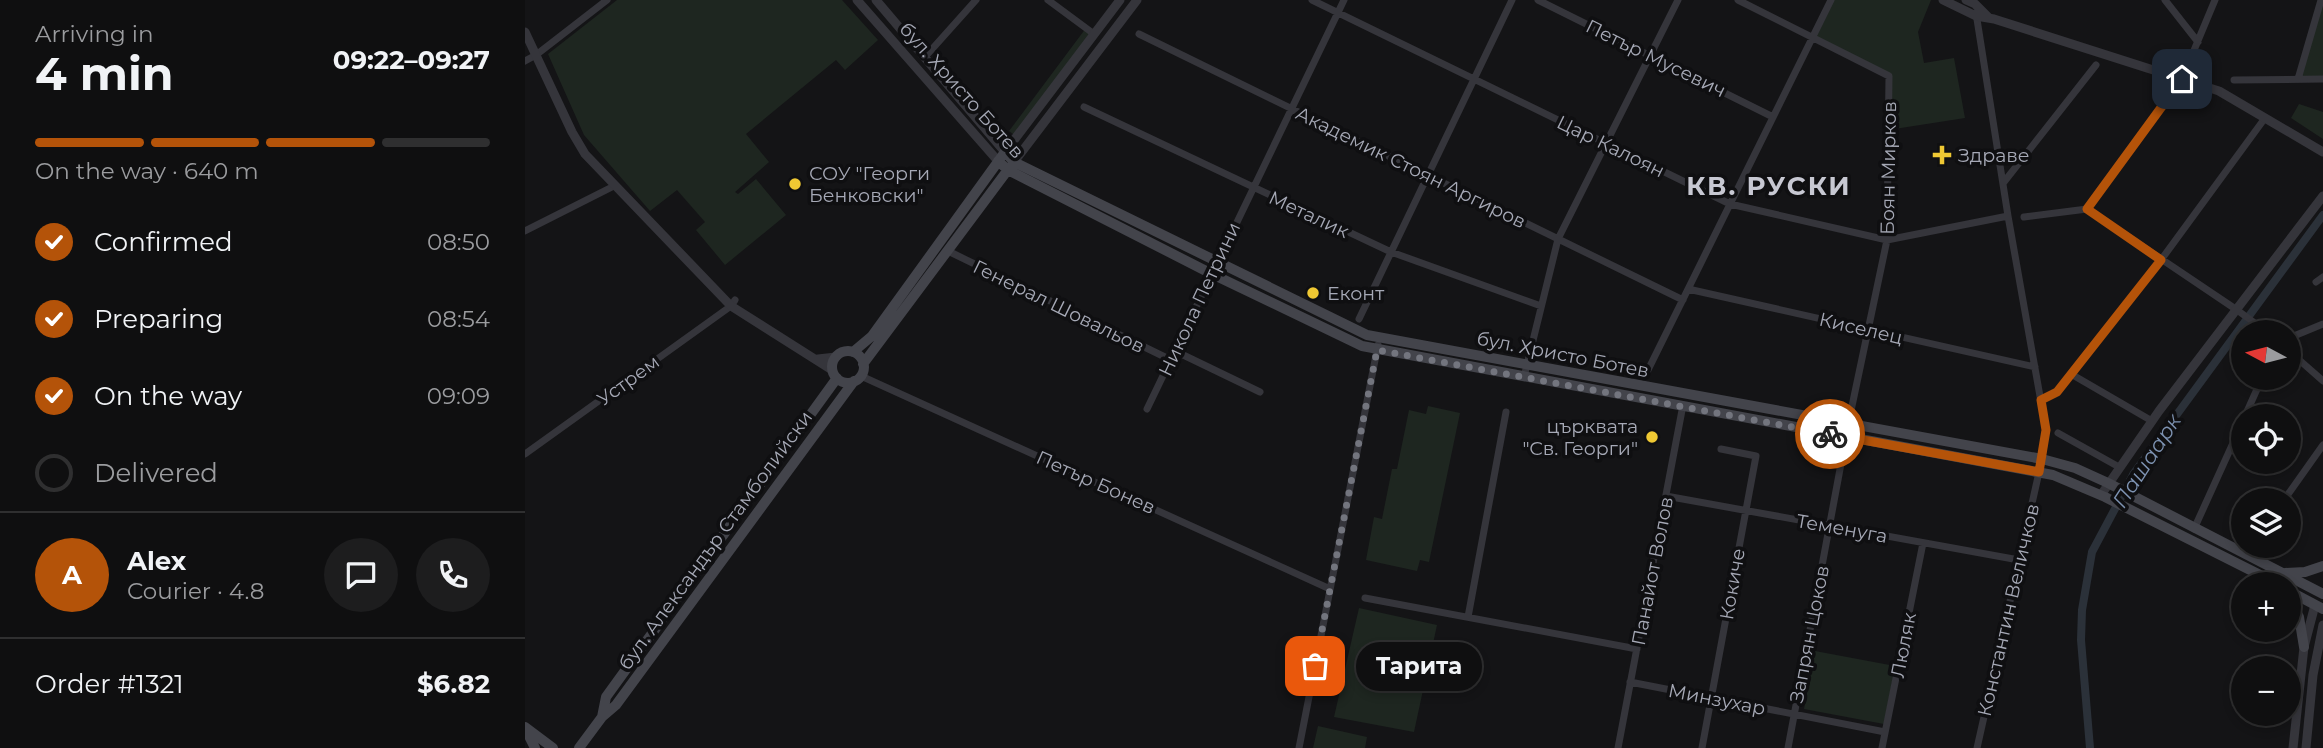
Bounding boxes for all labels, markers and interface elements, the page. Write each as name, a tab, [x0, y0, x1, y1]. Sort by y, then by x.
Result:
street label: Петър Мусевич	[1582, 15, 1730, 102]
street label: бул. Христо Ботев	[894, 18, 1029, 163]
text: Arriving in	[35, 20, 154, 48]
text: 09:22–09:27	[333, 44, 490, 76]
text: 4 min	[35, 45, 174, 102]
pin	[2152, 49, 2212, 109]
icon: home	[2163, 60, 2201, 98]
street label: Боян Мирков	[1876, 101, 1901, 235]
street label: Академик Стоян Аргиров	[1292, 102, 1530, 233]
street label: Цар Калоян	[1553, 110, 1668, 182]
place label: Здраве	[1958, 144, 2030, 167]
marker: Здраве	[1932, 145, 1952, 165]
text: On the way · 640 m	[35, 157, 259, 185]
place label: СОУ "Георги Бенковски"	[809, 162, 930, 207]
district label: КВ. РУСКИ	[1686, 170, 1852, 202]
marker: СОУ "Георги Бенковски"	[787, 176, 803, 192]
street label: Металик	[1265, 186, 1353, 243]
street label: Никола Петрини	[1154, 218, 1245, 380]
icon: check	[35, 223, 73, 261]
text: Confirmed	[94, 226, 233, 258]
text: 08:50	[427, 228, 490, 256]
street label: Генерал Шовальов	[969, 255, 1148, 358]
place label: Еконт	[1327, 282, 1384, 305]
marker: Еконт	[1305, 285, 1321, 301]
icon: check	[35, 300, 73, 338]
text: Preparing	[94, 303, 223, 335]
text: 08:54	[427, 305, 490, 333]
street label: Киселец	[1817, 308, 1905, 349]
north arrow	[2231, 320, 2301, 390]
map controls	[2231, 320, 2301, 726]
street label: бул. Христо Ботев	[1475, 326, 1651, 382]
street label: Устрем	[593, 350, 664, 411]
icon: check	[35, 377, 73, 415]
text: On the way	[94, 380, 242, 412]
text: 09:09	[427, 382, 490, 410]
courier	[1795, 399, 1865, 469]
button: locate	[2231, 404, 2301, 474]
street label: бул. Александър Стамболийски	[614, 406, 817, 674]
water label: Пашаарк	[2107, 408, 2187, 512]
place label: църквата "Св. Георги"	[1522, 415, 1638, 460]
icon: bike	[1811, 415, 1849, 453]
marker: църквата "Св. Георги"	[1644, 429, 1660, 445]
street label: Петър Бонев	[1033, 446, 1159, 519]
text: Delivered	[94, 457, 218, 489]
button: layers	[2231, 488, 2301, 558]
street label: Панайот Волов	[1627, 495, 1678, 648]
street label: Константин Величков	[1973, 502, 2044, 719]
street label: Теменуга	[1795, 509, 1889, 548]
button: chat	[324, 538, 398, 612]
button: phone	[416, 538, 490, 612]
text: Alex	[127, 545, 186, 577]
street label: Кокиче	[1715, 547, 1750, 622]
text: A	[62, 559, 82, 591]
street label: Запрян Цоков	[1785, 563, 1834, 705]
button: +	[2231, 572, 2301, 642]
text: Courier · 4.8	[127, 577, 264, 605]
street label: Люляк	[1886, 611, 1921, 680]
pin	[1285, 636, 1345, 696]
callout: Тарита	[1357, 642, 1483, 690]
icon: bag	[1296, 647, 1334, 685]
text: Тарита	[1376, 652, 1462, 680]
button: −	[2231, 656, 2301, 726]
text: Order #1321	[35, 668, 184, 700]
text: $6.82	[417, 668, 490, 700]
street label: Минзухар	[1666, 679, 1767, 720]

